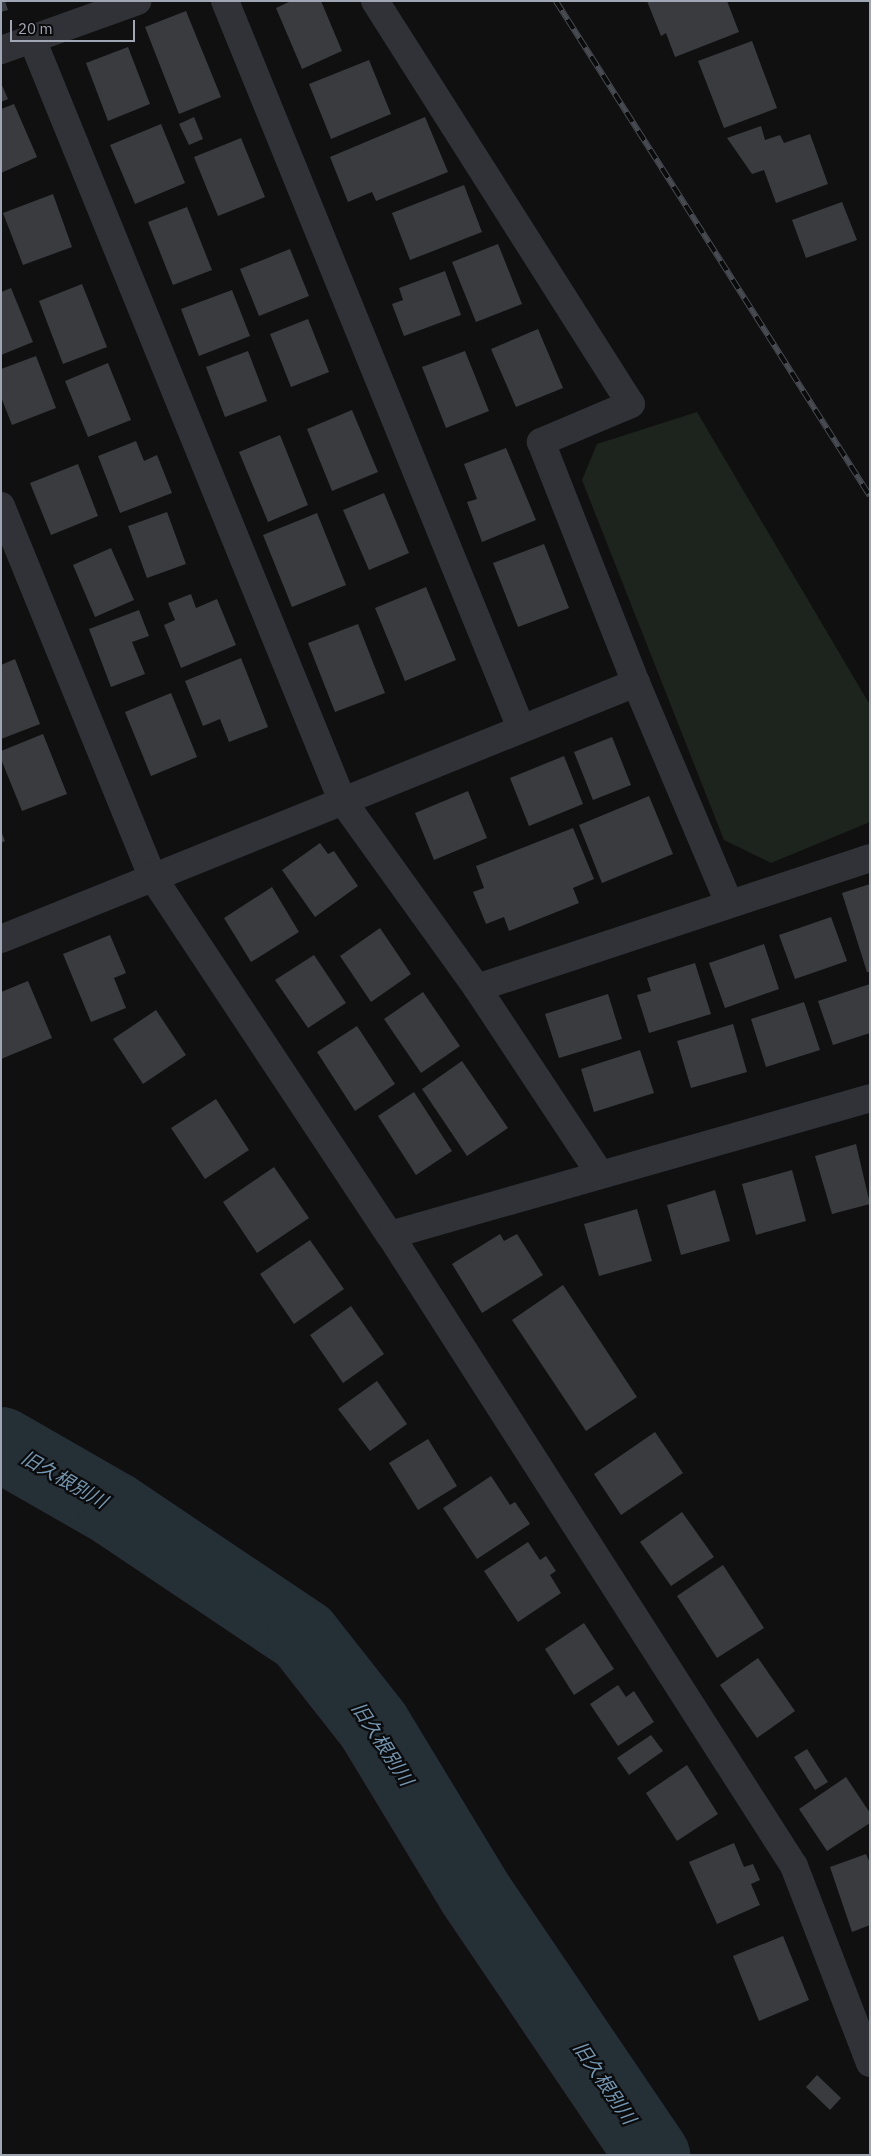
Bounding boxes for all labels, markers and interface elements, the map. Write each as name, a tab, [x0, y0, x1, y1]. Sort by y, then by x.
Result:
scale bar	[12, 10, 138, 42]
text: 20 m	[18, 19, 53, 38]
water label: 旧久根別川	[17, 1446, 111, 1514]
water label: 旧久根別川	[347, 1698, 417, 1790]
water label: 旧久根別川	[568, 2037, 640, 2129]

